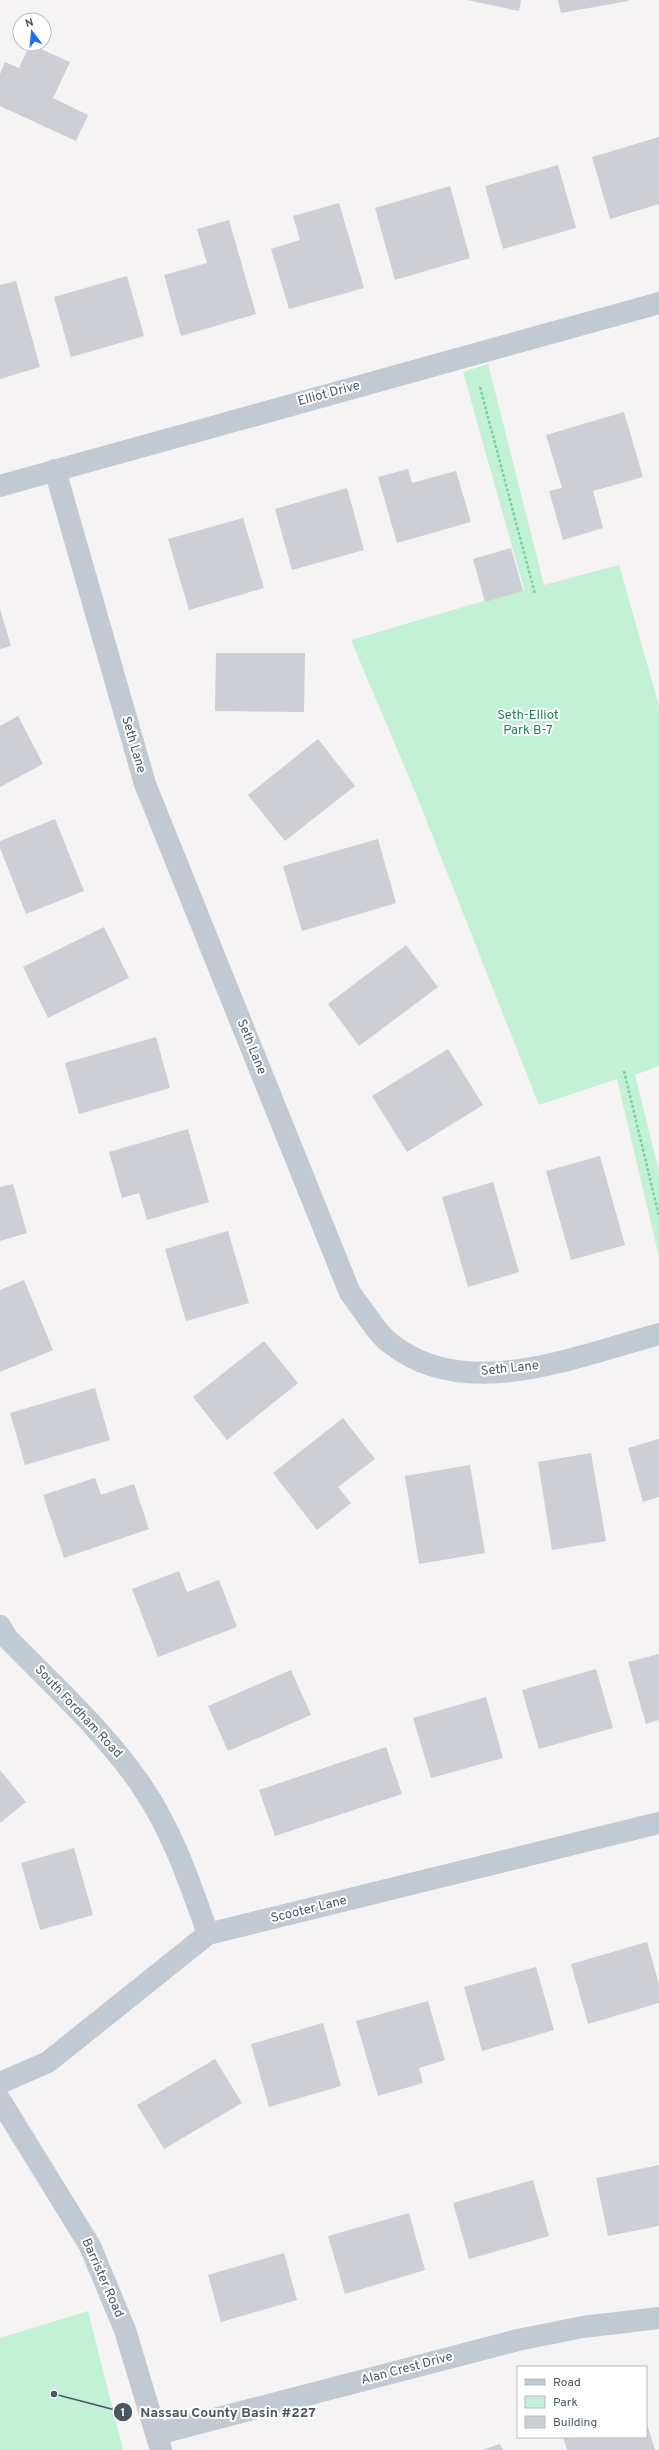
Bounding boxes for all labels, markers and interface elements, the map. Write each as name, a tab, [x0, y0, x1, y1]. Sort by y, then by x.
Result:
north arrow	[12, 12, 52, 52]
text: N	[24, 16, 35, 31]
street label: Elliot Drive	[296, 378, 362, 410]
park label: Seth-Elliot Park B-7	[497, 708, 559, 739]
street label: Seth Lane	[117, 715, 149, 775]
street label: Seth Lane	[233, 1017, 269, 1077]
street label: Seth Lane	[480, 1358, 540, 1380]
street label: South Fordham Road	[31, 1662, 125, 1762]
street label: Scooter Lane	[269, 1893, 349, 1927]
street label: Barrister Road	[77, 2236, 127, 2320]
street label: Alan Crest Drive	[359, 2349, 455, 2389]
legend	[517, 2366, 647, 2438]
text: Road	[553, 2375, 581, 2391]
text: Park	[553, 2395, 578, 2411]
callout: Nassau County Basin #227	[113, 2399, 324, 2425]
text: 1	[121, 2405, 125, 2421]
text: Nassau County Basin #227	[140, 2405, 316, 2422]
text: Building	[553, 2415, 597, 2431]

